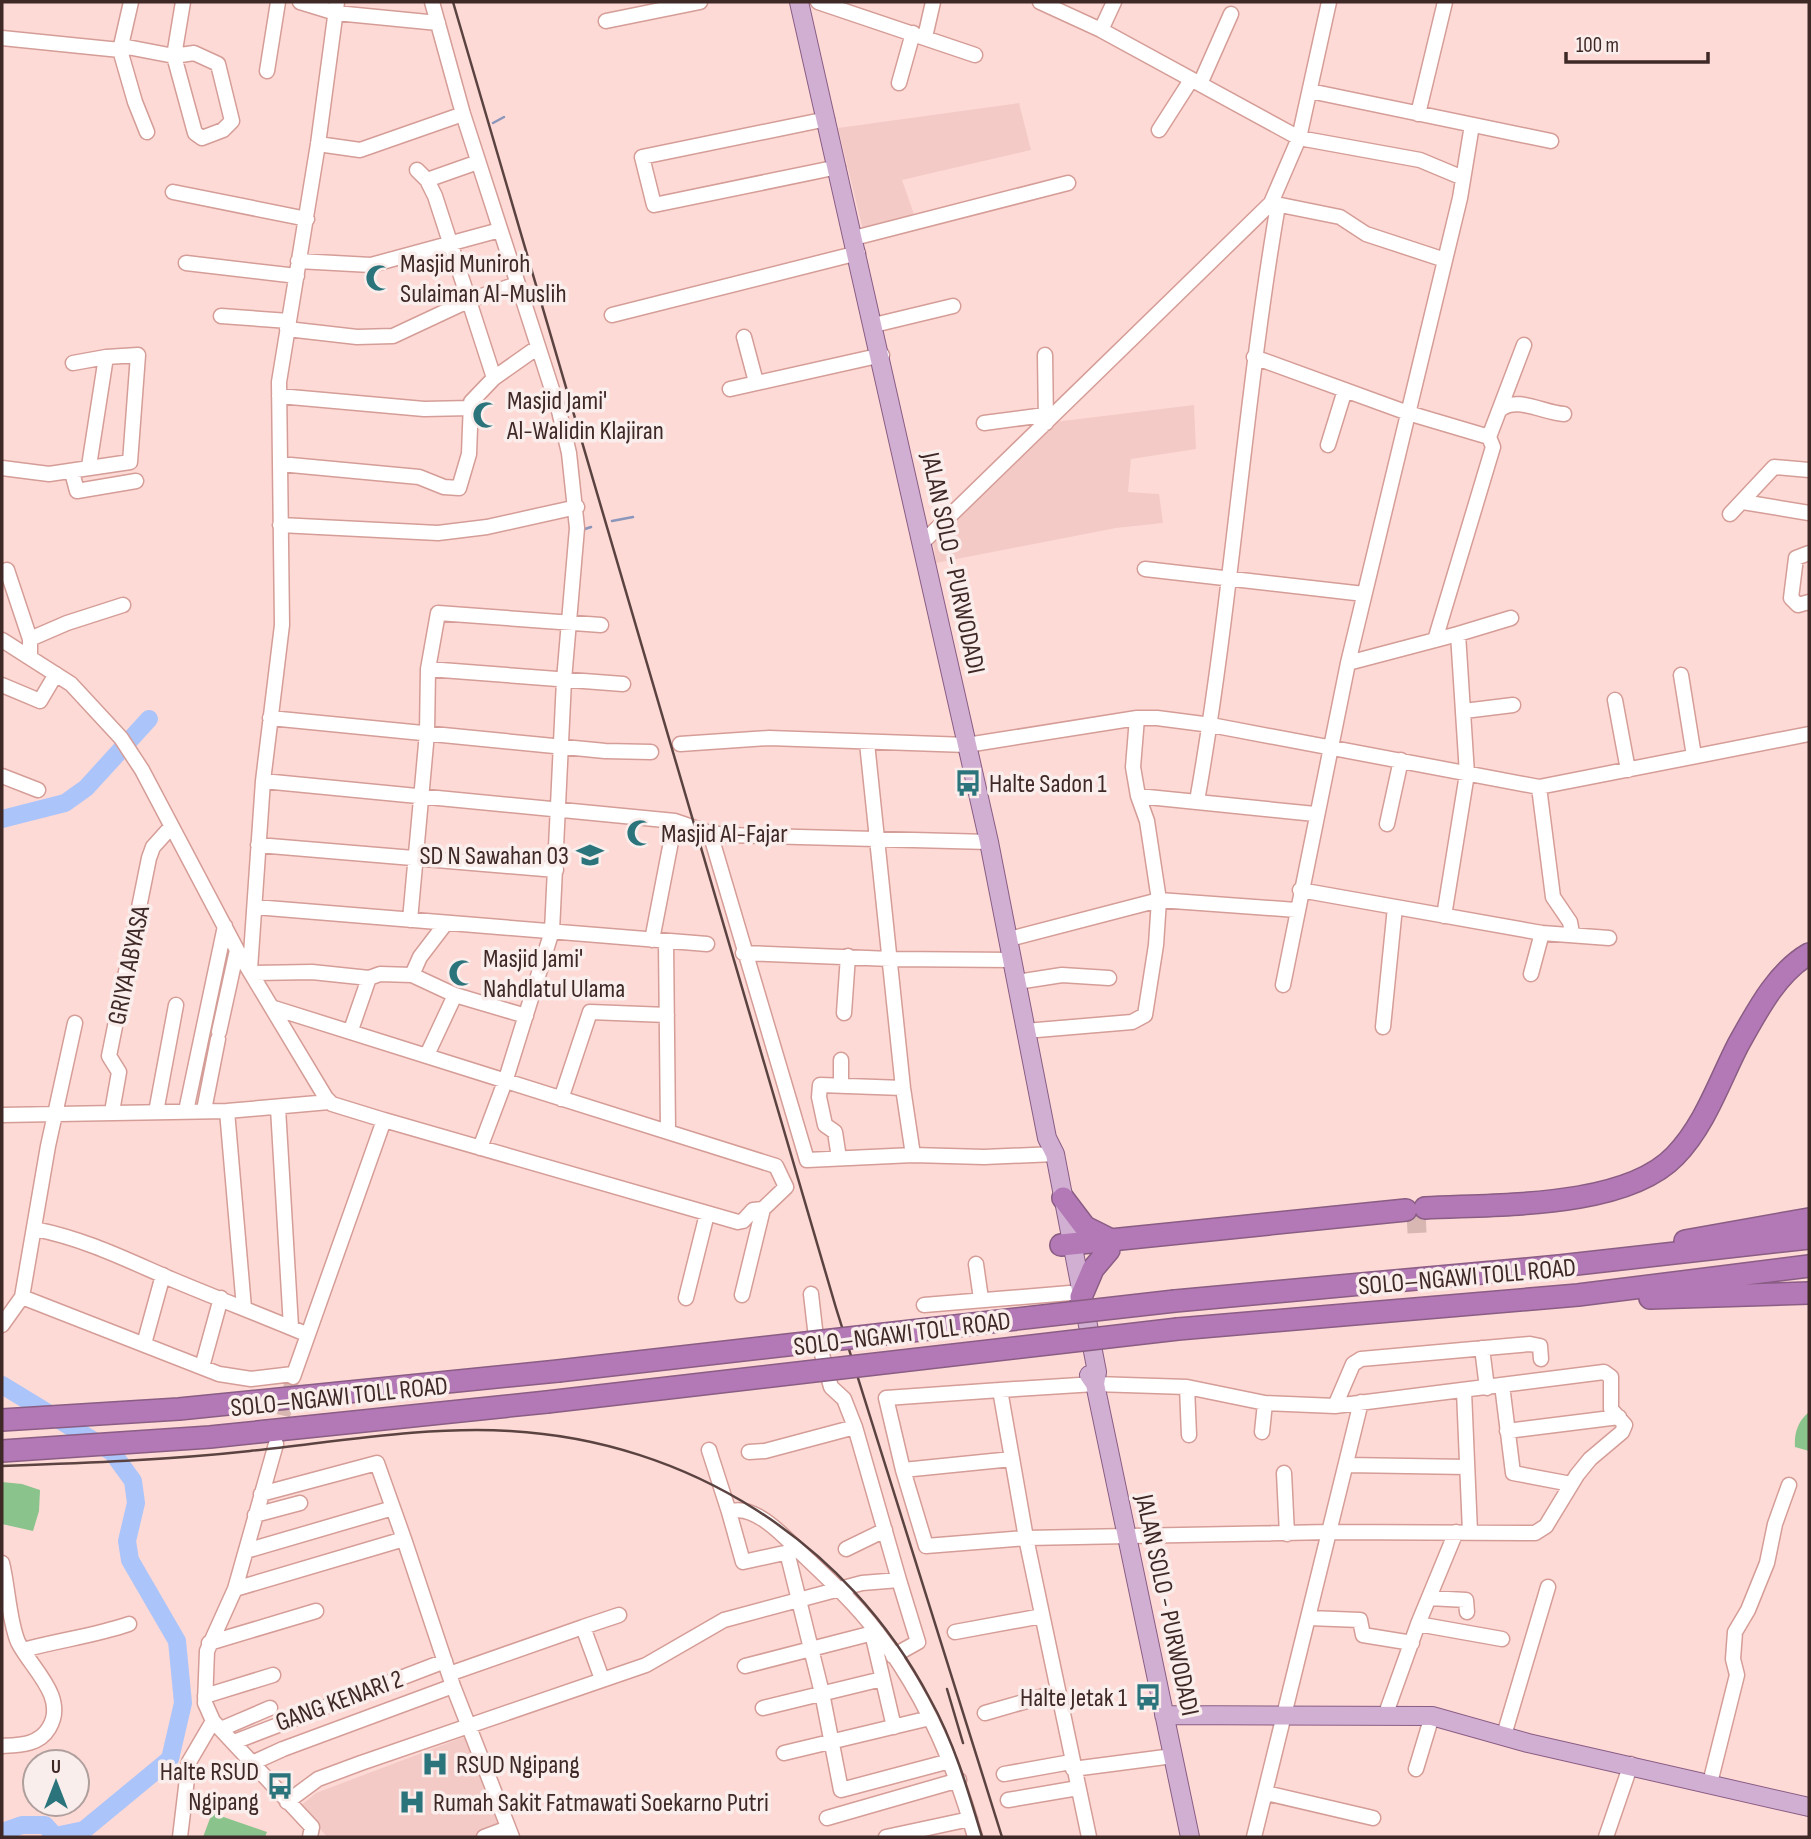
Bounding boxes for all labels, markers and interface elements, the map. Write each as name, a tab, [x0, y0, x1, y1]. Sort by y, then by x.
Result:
scale bar	[1566, 21, 1708, 65]
text: 100 m	[1576, 33, 1619, 58]
place label: Masjid Muniroh Sulaiman Al-Muslih	[400, 249, 567, 310]
mosque icon: Masjid Muniroh Sulaiman Al-Muslih	[364, 263, 394, 293]
place label: Masjid Jami' Al-Walidin Klajiran	[506, 386, 664, 447]
mosque icon: Masjid Jami' Al-Walidin Klajiran	[471, 400, 501, 430]
street label: JALAN SOLO - PURWODADI	[914, 449, 991, 677]
bus stop icon: Halte Sadon 1	[953, 768, 983, 798]
place label: Halte Sadon 1	[989, 769, 1107, 800]
mosque icon: Masjid Al-Fajar	[625, 818, 655, 848]
place label: Masjid Al-Fajar	[661, 819, 788, 850]
school or university icon: SD N Sawahan 03	[575, 840, 605, 870]
place label: SD N Sawahan 03	[419, 841, 569, 872]
street label: GRIYA ABYASA	[102, 902, 157, 1028]
place label: Masjid Jami' Nahdlatul Ulama	[483, 944, 625, 1005]
mosque icon: Masjid Jami' Nahdlatul Ulama	[447, 958, 477, 988]
street label: SOLO–NGAWI TOLL ROAD	[1357, 1253, 1577, 1302]
street label: SOLO–NGAWI TOLL ROAD	[792, 1306, 1012, 1363]
street label: SOLO–NGAWI TOLL ROAD	[229, 1371, 449, 1424]
street label: JALAN SOLO - PURWODADI	[1128, 1491, 1205, 1719]
street label: GANG KENARI 2	[272, 1664, 408, 1739]
bus stop icon: Halte Jetak 1	[1133, 1682, 1163, 1712]
place label: Halte Jetak 1	[1020, 1683, 1127, 1714]
north arrow	[21, 1748, 91, 1818]
hospital icon: RSUD Ngipang	[420, 1749, 450, 1779]
place label: RSUD Ngipang	[456, 1750, 580, 1781]
text: U	[51, 1756, 61, 1779]
place label: Halte RSUD Ngipang	[160, 1757, 259, 1818]
bus stop icon: Halte RSUD Ngipang	[265, 1771, 295, 1801]
hospital icon: Rumah Sakit Fatmawati Soekarno Putri	[397, 1787, 427, 1817]
place label: Rumah Sakit Fatmawati Soekarno Putri	[433, 1788, 769, 1819]

